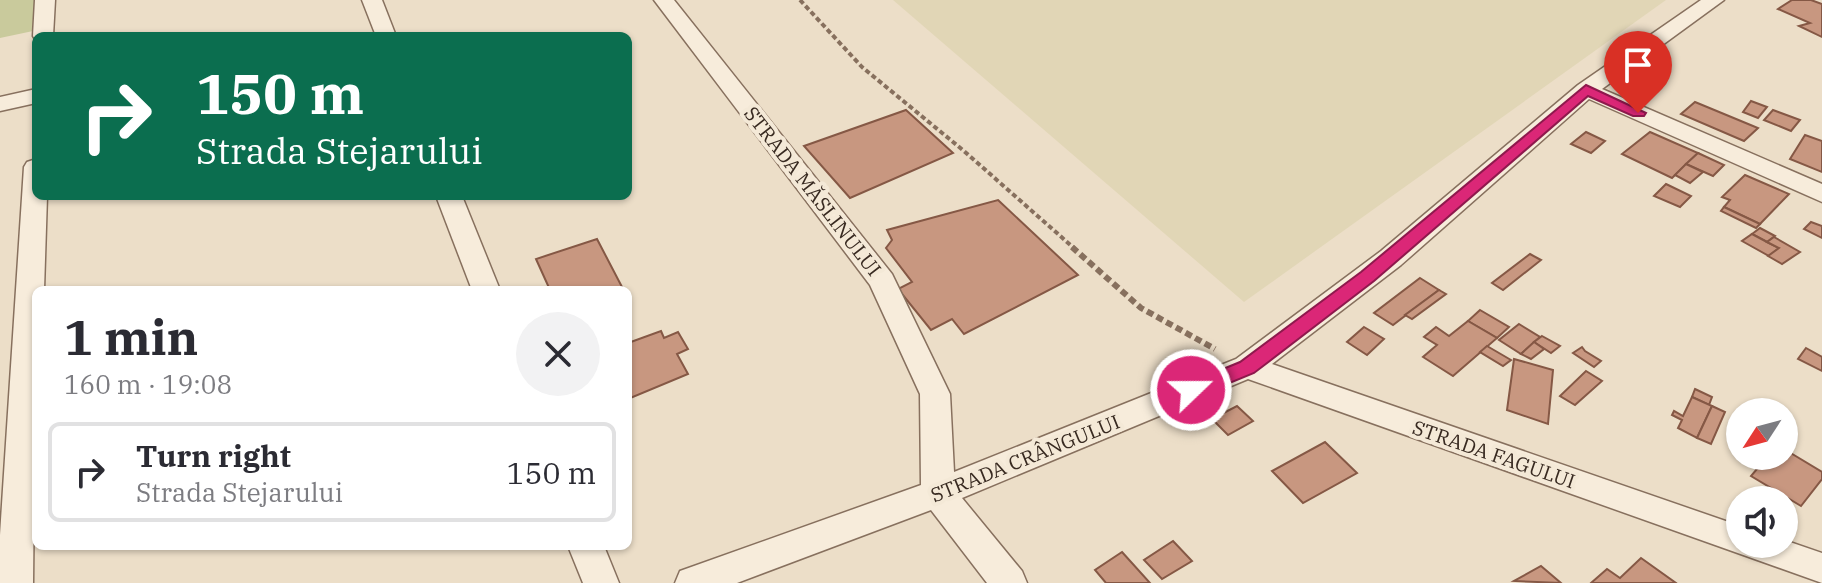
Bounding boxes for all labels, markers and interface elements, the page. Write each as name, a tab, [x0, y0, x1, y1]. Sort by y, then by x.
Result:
pin	[1604, 31, 1672, 113]
icon: arrive	[1616, 43, 1660, 87]
text: 150 m	[196, 57, 364, 129]
icon: right	[64, 64, 168, 168]
street label: STRADA MĂSLINULUI	[738, 100, 888, 282]
text: Strada Stejarului	[196, 127, 483, 174]
text: 1 min	[64, 306, 198, 368]
button: close	[516, 312, 600, 396]
position arrow	[1149, 348, 1233, 432]
text: 160 m · 19:08	[64, 367, 232, 401]
north arrow	[1726, 398, 1798, 470]
map controls	[1726, 398, 1798, 558]
street label: STRADA CRÂNGULUI	[926, 408, 1124, 508]
street label: STRADA FAGULUI	[1409, 413, 1579, 495]
text: Turn right	[136, 436, 291, 475]
icon: right	[68, 450, 112, 494]
text: 150 m	[506, 453, 596, 492]
text: Strada Stejarului	[136, 475, 343, 509]
button: sound	[1726, 486, 1798, 558]

